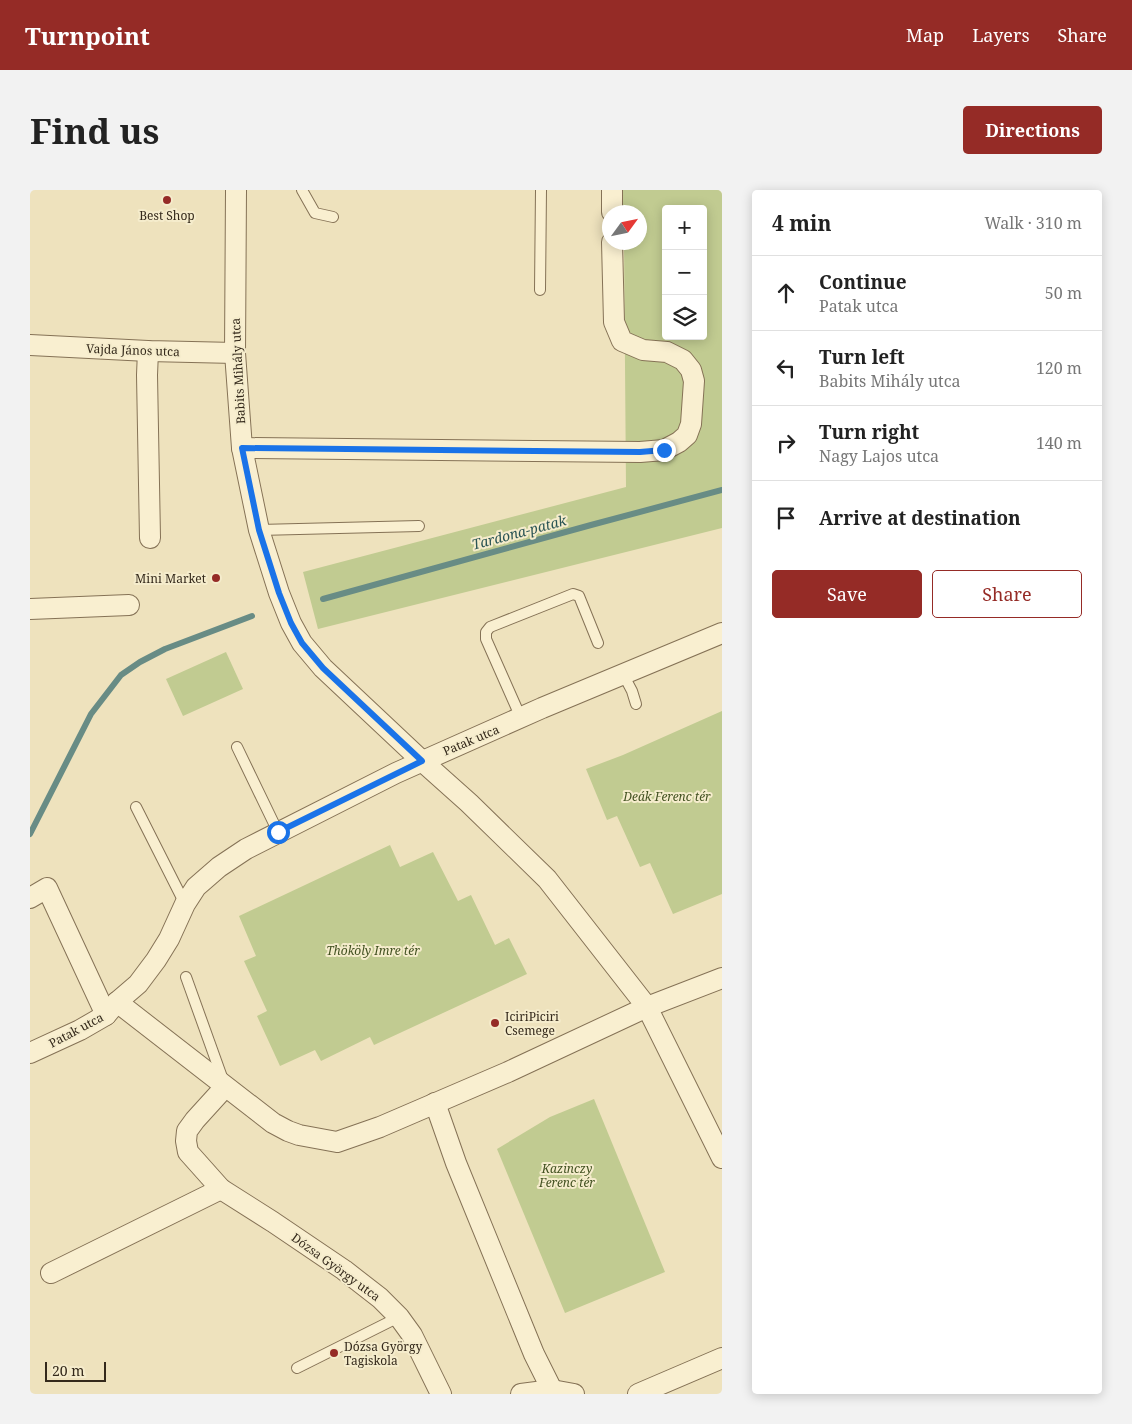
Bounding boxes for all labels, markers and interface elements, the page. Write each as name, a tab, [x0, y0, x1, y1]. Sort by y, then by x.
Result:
text: Turnpoint	[25, 19, 150, 52]
text: Map	[906, 23, 944, 47]
text: Layers	[972, 23, 1030, 47]
text: Share	[1058, 23, 1107, 47]
button: Directions	[963, 106, 1102, 154]
text: Find us	[30, 107, 159, 154]
marker: Best Shop	[161, 194, 173, 206]
north arrow	[602, 205, 647, 250]
map controls	[662, 205, 707, 340]
button: +	[662, 205, 707, 250]
place label: Best Shop	[139, 207, 195, 224]
text: 4 min	[772, 209, 831, 237]
text: Walk · 310 m	[985, 212, 1082, 234]
button: −	[662, 250, 707, 295]
text: Continue	[819, 269, 907, 295]
icon: ahead	[772, 279, 800, 307]
text: 50 m	[1045, 282, 1082, 304]
button: layers	[662, 295, 707, 340]
text: Patak utca	[819, 295, 899, 317]
street label: Babits Mihály utca	[227, 317, 249, 424]
street label: Vajda János utca	[86, 340, 180, 360]
text: Turn left	[819, 344, 905, 370]
icon: left	[772, 354, 800, 382]
text: 120 m	[1036, 357, 1082, 379]
text: Babits Mihály utca	[819, 370, 961, 392]
text: Turn right	[819, 419, 919, 445]
icon: right	[772, 429, 800, 457]
text: 140 m	[1036, 432, 1082, 454]
route end	[653, 439, 676, 462]
text: Nagy Lajos utca	[819, 445, 939, 467]
icon: arrive	[772, 504, 800, 532]
text: Arrive at destination	[819, 505, 1021, 531]
water label: Tardona-patak	[470, 510, 569, 554]
place label: Mini Market	[135, 570, 206, 587]
button: Save	[772, 570, 922, 618]
button: Share	[932, 570, 1082, 618]
marker: Mini Market	[210, 572, 222, 584]
street label: Patak utca	[440, 720, 502, 759]
park label: Deák Ferenc tér	[622, 788, 711, 805]
route start	[267, 821, 290, 844]
park label: Thököly Imre tér	[326, 942, 420, 959]
street label: Patak utca	[46, 1008, 107, 1052]
place label: IciriPiciri Csemege	[505, 1008, 559, 1039]
marker: IciriPiciri Csemege	[489, 1017, 501, 1029]
park label: Kazinczy Ferenc tér	[538, 1160, 595, 1191]
street label: Dózsa György utca	[288, 1229, 384, 1305]
place label: Dózsa György Tagiskola	[344, 1338, 422, 1369]
marker: Dózsa György Tagiskola	[328, 1347, 340, 1359]
scale bar	[45, 1359, 106, 1382]
text: 20 m	[52, 1361, 85, 1380]

